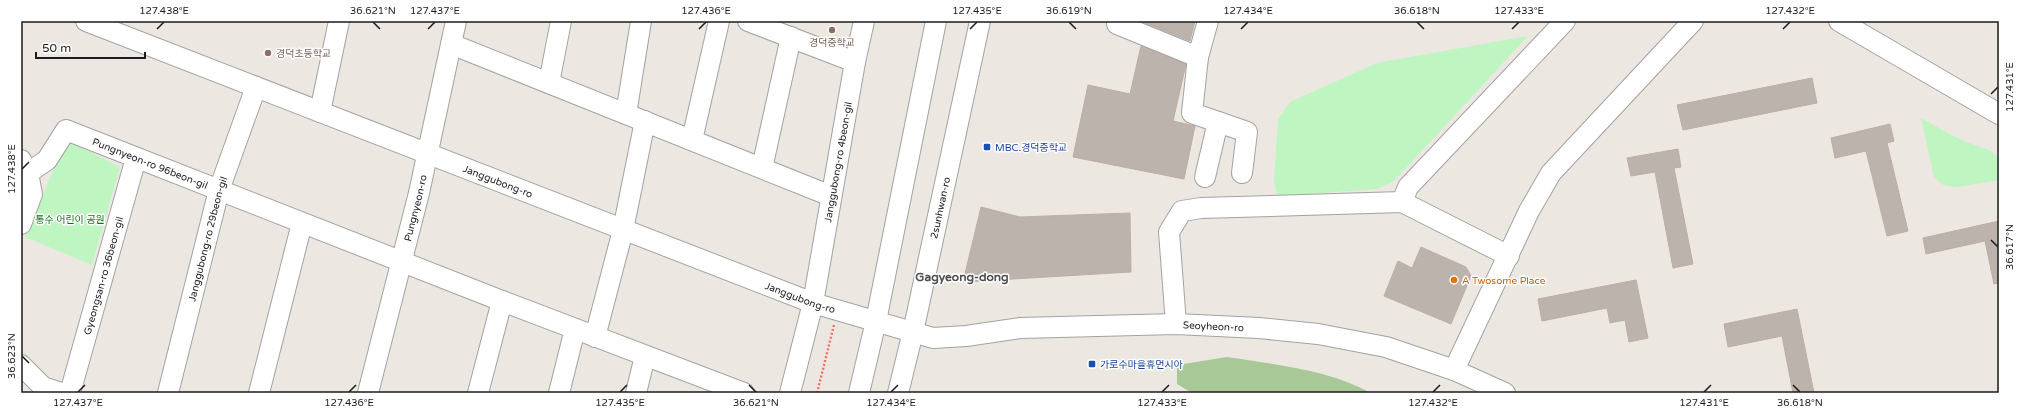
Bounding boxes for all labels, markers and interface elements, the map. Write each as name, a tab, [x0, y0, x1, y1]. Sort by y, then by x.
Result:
text: 127.438°E	[139, 5, 189, 17]
text: 36.621°N	[350, 5, 396, 17]
text: 127.437°E	[410, 5, 460, 17]
text: 127.436°E	[681, 5, 731, 17]
text: 127.435°E	[952, 5, 1002, 17]
text: 36.619°N	[1046, 5, 1092, 17]
text: 127.434°E	[1223, 5, 1273, 17]
text: 36.618°N	[1394, 5, 1440, 17]
text: 127.433°E	[1494, 5, 1544, 17]
text: 127.432°E	[1765, 5, 1815, 17]
marker: 경덕중학교	[827, 25, 837, 35]
scale bar	[36, 34, 145, 60]
place label: 경덕중학교	[809, 37, 855, 49]
text: 50 m	[42, 41, 71, 55]
marker: 경덕초등학교	[263, 48, 273, 58]
place label: 경덕초등학교	[276, 48, 331, 60]
text: 127.431°E	[2004, 62, 2016, 112]
street label: Janggubong-ro 4beon-gil	[822, 101, 855, 223]
street label: Pungnyeon-ro 96beon-gil	[90, 136, 209, 192]
marker: MBC.경덕중학교	[982, 142, 992, 152]
place label: MBC.경덕중학교	[995, 142, 1067, 154]
text: 127.438°E	[6, 144, 18, 194]
street label: Janggubong-ro	[461, 163, 534, 201]
street label: Pungnyeon-ro	[402, 174, 430, 243]
street label: Janggubong-ro 29beon-gil	[186, 175, 230, 303]
street label: 2sunhwan-ro	[928, 176, 953, 240]
park label: 통수 어린이 공원	[35, 214, 105, 226]
street label: Gyeongsan-ro 36beon-gil	[82, 215, 126, 336]
text: 36.617°N	[2004, 224, 2016, 270]
district label: Gagyeong-dong	[915, 270, 1009, 285]
marker: A Twosome Place	[1449, 275, 1459, 285]
place label: A Twosome Place	[1462, 275, 1546, 287]
street label: Janggubong-ro	[763, 280, 837, 316]
street label: Seoyheon-ro	[1183, 319, 1244, 334]
text: 36.623°N	[6, 333, 18, 379]
marker: 가로수마을휴먼시아	[1087, 359, 1097, 369]
place label: 가로수마을휴먼시아	[1100, 359, 1184, 371]
text: 127.437°E	[53, 397, 103, 409]
text: 127.436°E	[324, 397, 374, 409]
text: 127.435°E	[595, 397, 645, 409]
text: 36.621°N	[733, 397, 779, 409]
text: 127.434°E	[866, 397, 916, 409]
text: 127.433°E	[1137, 397, 1187, 409]
text: 127.432°E	[1408, 397, 1458, 409]
text: 127.431°E	[1679, 397, 1729, 409]
text: 36.618°N	[1777, 397, 1823, 409]

